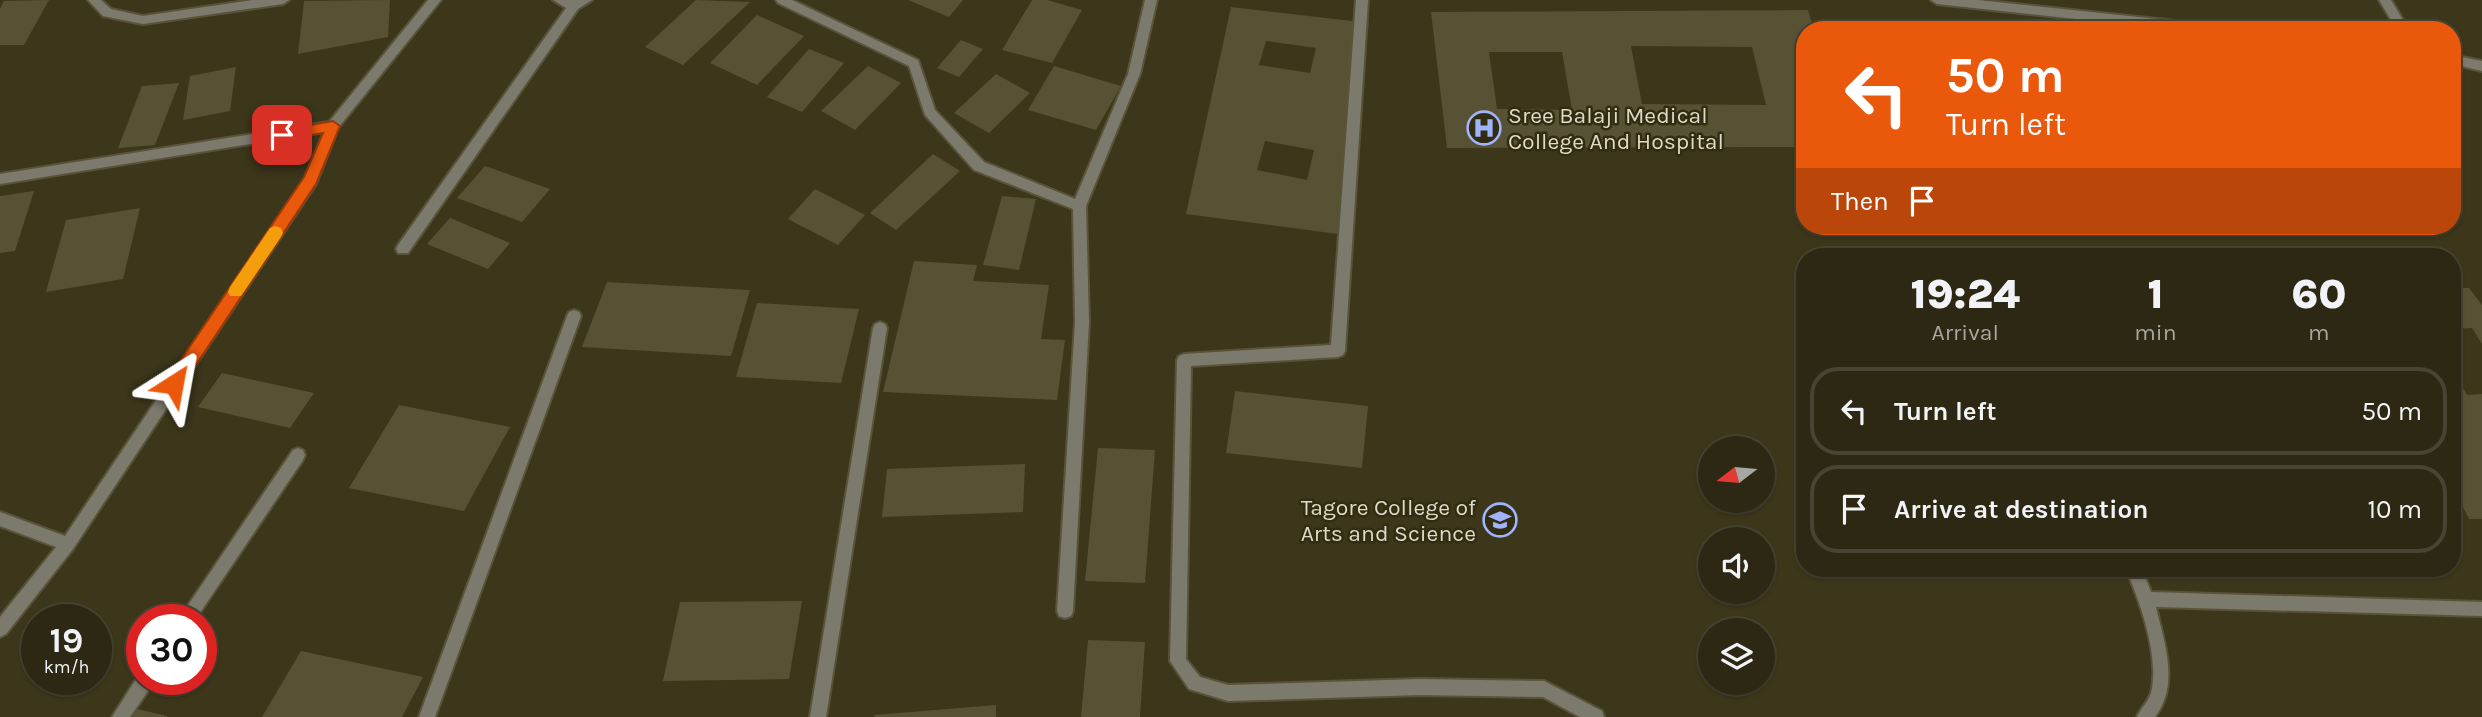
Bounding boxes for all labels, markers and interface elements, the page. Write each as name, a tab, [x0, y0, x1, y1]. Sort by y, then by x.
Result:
text: 50 m	[1946, 47, 2064, 104]
icon: left	[1831, 49, 1922, 140]
place label: Sree Balaji Medical College And Hospital	[1508, 102, 1724, 155]
pin	[252, 105, 312, 165]
text: Turn left	[1946, 106, 2066, 143]
hospital icon: Sree Balaji Medical College And Hospital	[1465, 109, 1503, 147]
icon: arrive	[263, 116, 301, 154]
icon: arrive	[1903, 182, 1941, 220]
text: Then	[1831, 186, 1889, 217]
text: 19:24	[1911, 269, 2020, 319]
text: 1	[2147, 269, 2164, 319]
text: 60	[2291, 269, 2346, 319]
text: Arrival	[1931, 319, 1999, 346]
text: min	[2134, 319, 2177, 346]
text: m	[2308, 319, 2330, 346]
position arrow	[137, 347, 211, 421]
icon: left	[1835, 392, 1873, 430]
text: Turn left	[1894, 396, 1996, 427]
text: 50 m	[2361, 396, 2422, 427]
north arrow	[1698, 436, 1774, 513]
map controls	[1698, 436, 1775, 695]
icon: arrive	[1835, 490, 1873, 528]
place label: Tagore College of Arts and Science	[1301, 494, 1476, 547]
text: Arrive at destination	[1894, 494, 2148, 525]
text: 10 m	[2367, 494, 2422, 525]
school or university icon: Tagore College of Arts and Science	[1481, 501, 1519, 539]
button: sound	[1698, 527, 1775, 604]
speed limit sign: 30	[126, 604, 217, 695]
button: layers	[1698, 618, 1775, 695]
text: 19	[50, 620, 83, 661]
text: km/h	[44, 656, 89, 678]

